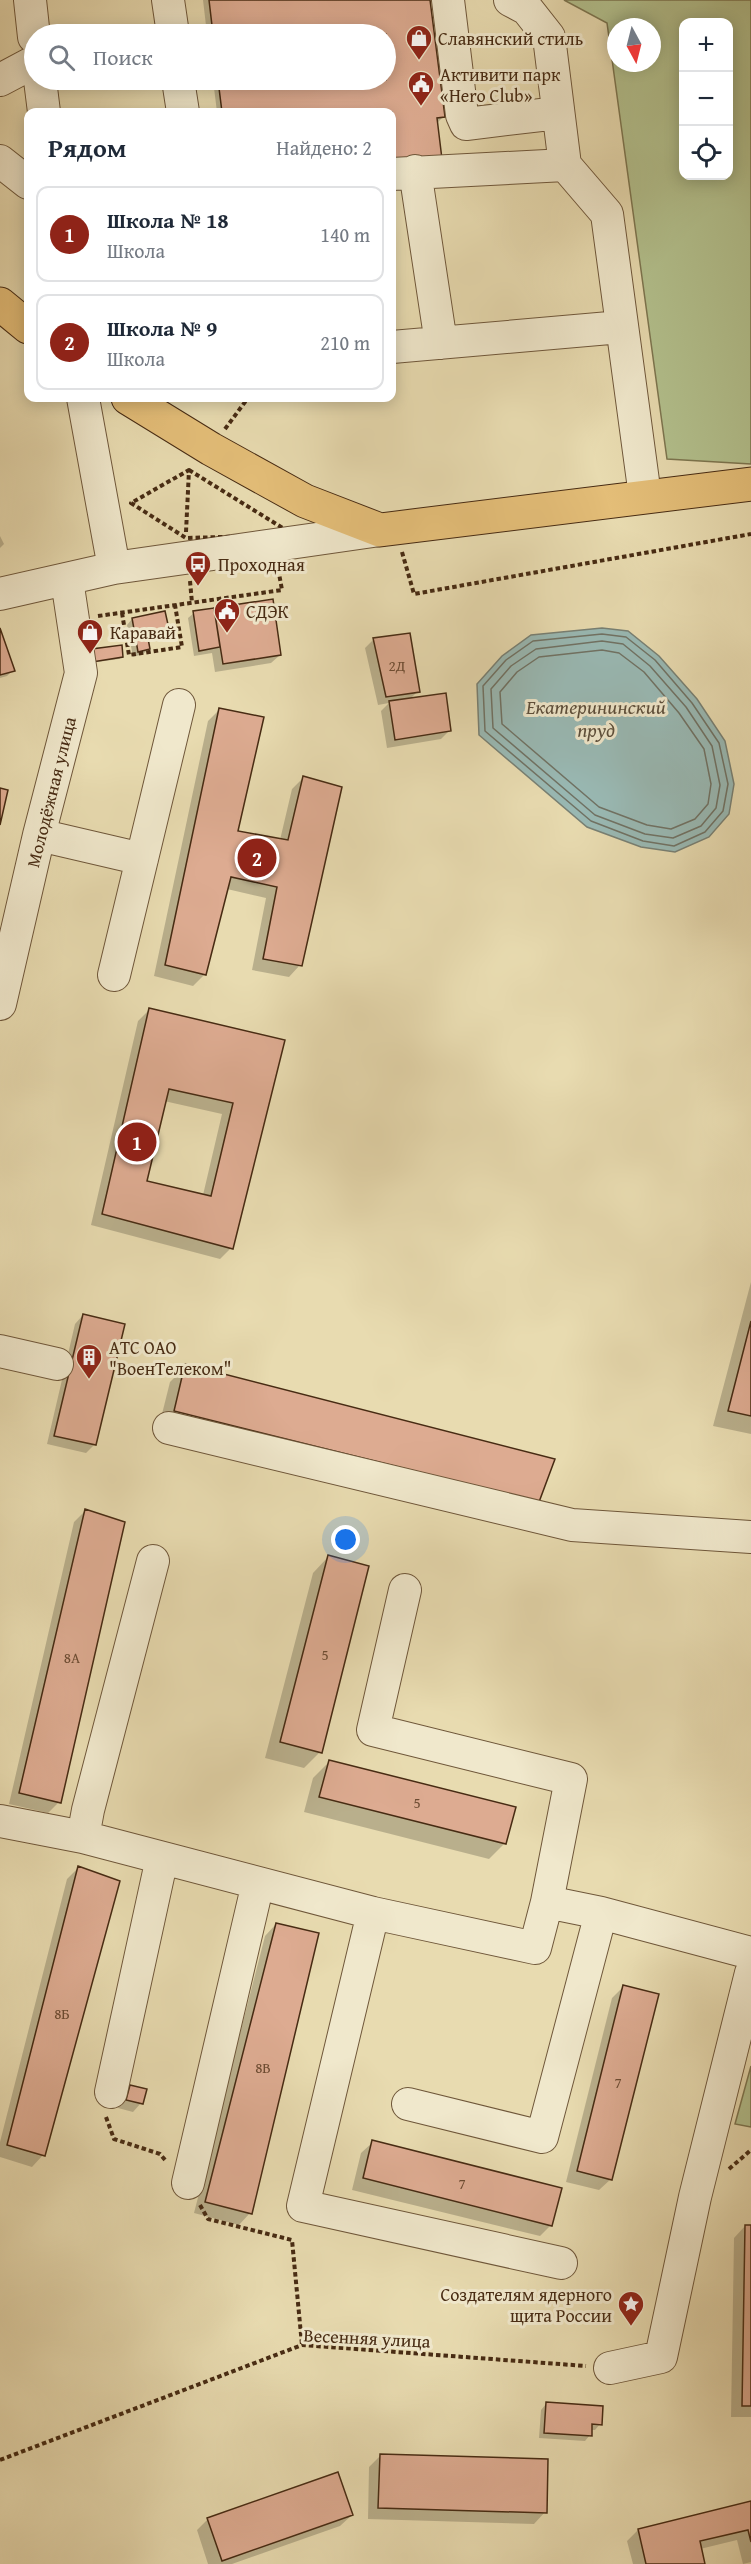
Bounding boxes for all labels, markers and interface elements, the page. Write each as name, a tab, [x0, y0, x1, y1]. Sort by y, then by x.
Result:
north arrow	[607, 18, 661, 72]
map controls	[679, 18, 733, 180]
button: +	[679, 18, 733, 72]
shop icon: Славянский стиль	[404, 23, 434, 61]
search box	[24, 24, 396, 90]
place label: Славянский стиль	[438, 25, 583, 52]
icon: search	[45, 41, 78, 74]
text: Поиск	[93, 41, 153, 73]
place label: Активити парк «Hero Club»	[440, 61, 561, 109]
public building icon: Активити парк «Hero Club»	[406, 69, 436, 107]
button: −	[679, 72, 733, 126]
button: locate	[679, 126, 733, 180]
text: Рядом	[48, 128, 126, 167]
text: Найдено: 2	[276, 133, 372, 162]
text: Школа № 18	[107, 204, 229, 236]
text: 1	[64, 220, 75, 249]
text: 140 m	[320, 220, 370, 249]
text: Школа	[107, 236, 165, 265]
text: Школа № 9	[107, 312, 217, 344]
text: 2	[64, 328, 75, 357]
text: 210 m	[320, 328, 370, 357]
text: Школа	[107, 344, 165, 373]
bus stop icon: Проходная	[183, 549, 213, 587]
place label: Проходная	[218, 551, 305, 578]
public building icon: СДЭК	[212, 596, 242, 634]
place label: СДЭК	[246, 598, 289, 625]
shop icon: Каравай	[75, 617, 105, 655]
place label: Каравай	[110, 619, 176, 646]
house number: 2Д	[389, 655, 406, 676]
water label: Екатерининский пруд	[525, 692, 666, 744]
street label: Молодёжная улица	[19, 713, 83, 870]
pin: 2	[238, 836, 276, 880]
pin: 1	[118, 1120, 156, 1164]
place label: АТС ОАО "ВоенТелеком"	[109, 1334, 231, 1382]
building icon: АТС ОАО "ВоенТелеком"	[74, 1342, 104, 1380]
your location	[331, 1525, 360, 1554]
house number: 5	[321, 1644, 329, 1665]
house number: 8А	[64, 1647, 80, 1668]
house number: 5	[413, 1792, 421, 1813]
house number: 8Б	[54, 2003, 70, 2024]
house number: 8В	[255, 2057, 271, 2078]
house number: 7	[614, 2072, 622, 2093]
house number: 7	[458, 2173, 466, 2194]
place label: Создателям ядерного щита России	[440, 2281, 612, 2329]
place icon: Создателям ядерного щита России	[616, 2289, 646, 2327]
street label: Весенняя улица	[303, 2321, 431, 2355]

